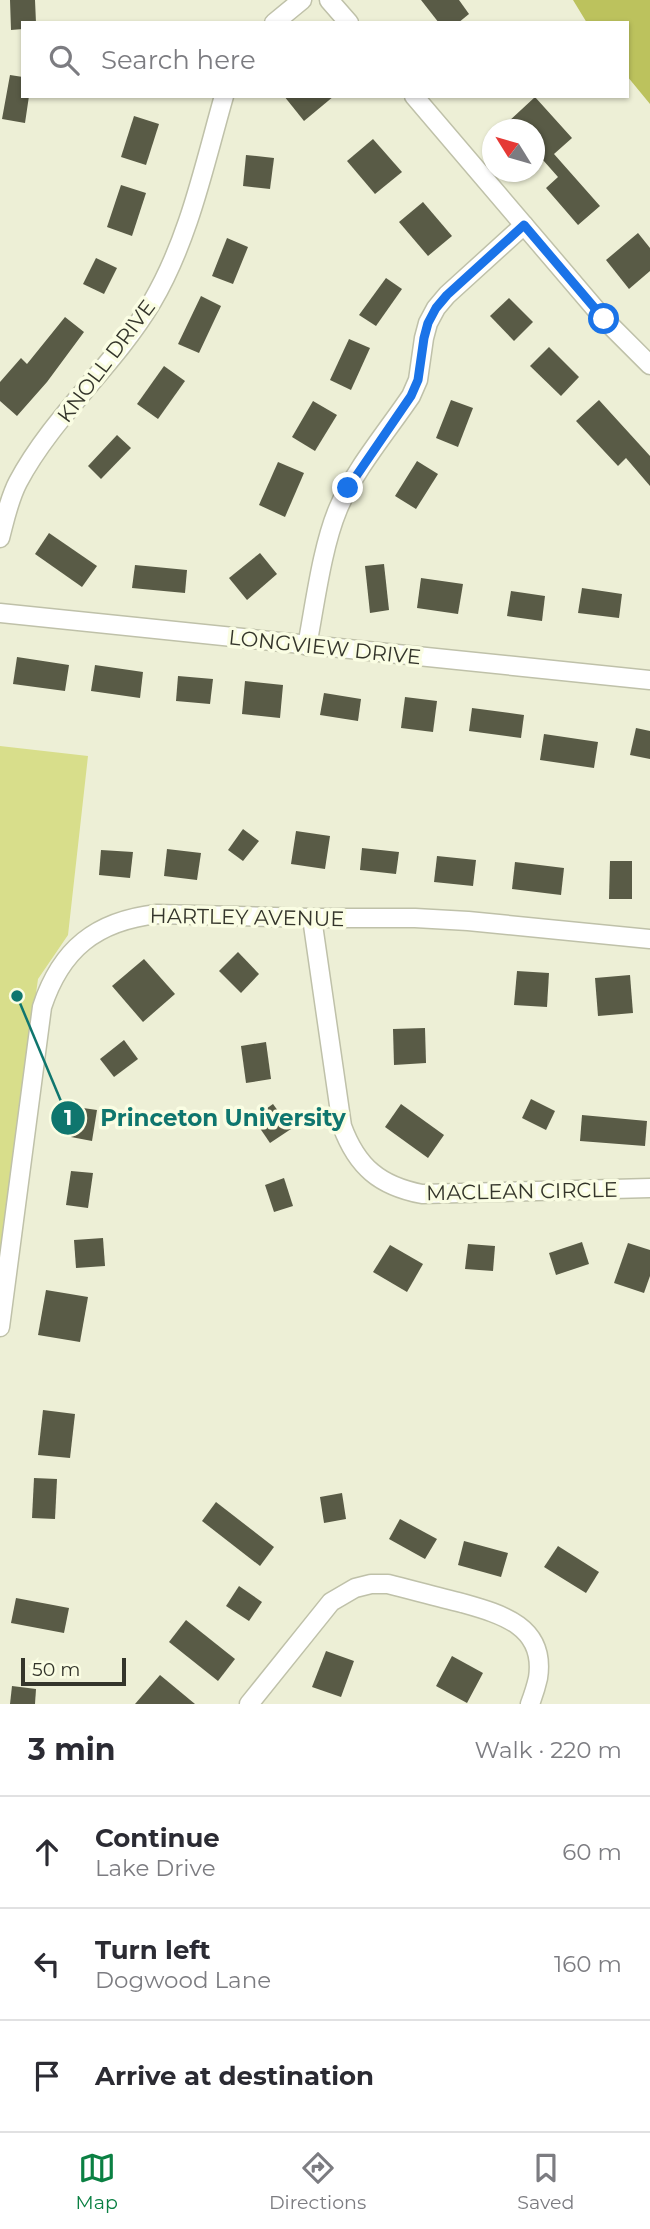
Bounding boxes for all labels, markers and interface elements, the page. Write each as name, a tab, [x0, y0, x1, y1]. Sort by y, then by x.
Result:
search box	[21, 21, 629, 98]
icon: search	[45, 41, 83, 79]
text: Search here	[101, 44, 256, 76]
north arrow	[482, 119, 545, 182]
street label: KNOLL DRIVE	[52, 295, 160, 427]
route start	[588, 303, 619, 334]
route end	[332, 472, 363, 503]
street label: LONGVIEW DRIVE	[228, 624, 422, 670]
street label: HARTLEY AVENUE	[149, 903, 345, 931]
callout: Princeton University	[51, 1096, 359, 1140]
text: Princeton University	[100, 1104, 346, 1132]
text: 1	[64, 1105, 72, 1130]
street label: MACLEAN CIRCLE	[426, 1177, 618, 1205]
scale bar	[21, 1655, 126, 1687]
text: 50 m	[32, 1658, 80, 1681]
text: 3 min	[28, 1731, 115, 1768]
text: Walk · 220 m	[475, 1736, 622, 1764]
text: Continue	[95, 1822, 220, 1854]
icon: ahead	[28, 1833, 66, 1871]
text: 60 m	[562, 1838, 622, 1866]
text: Lake Drive	[95, 1854, 216, 1882]
text: Turn left	[95, 1934, 211, 1966]
icon: left	[28, 1945, 66, 1983]
text: 160 m	[554, 1950, 622, 1978]
text: Dogwood Lane	[95, 1966, 271, 1994]
icon: arrive	[28, 2057, 66, 2095]
text: Arrive at destination	[95, 2060, 374, 2092]
tab: Map	[76, 2149, 118, 2214]
tab: Directions	[269, 2149, 366, 2214]
tab: Saved	[517, 2149, 574, 2214]

